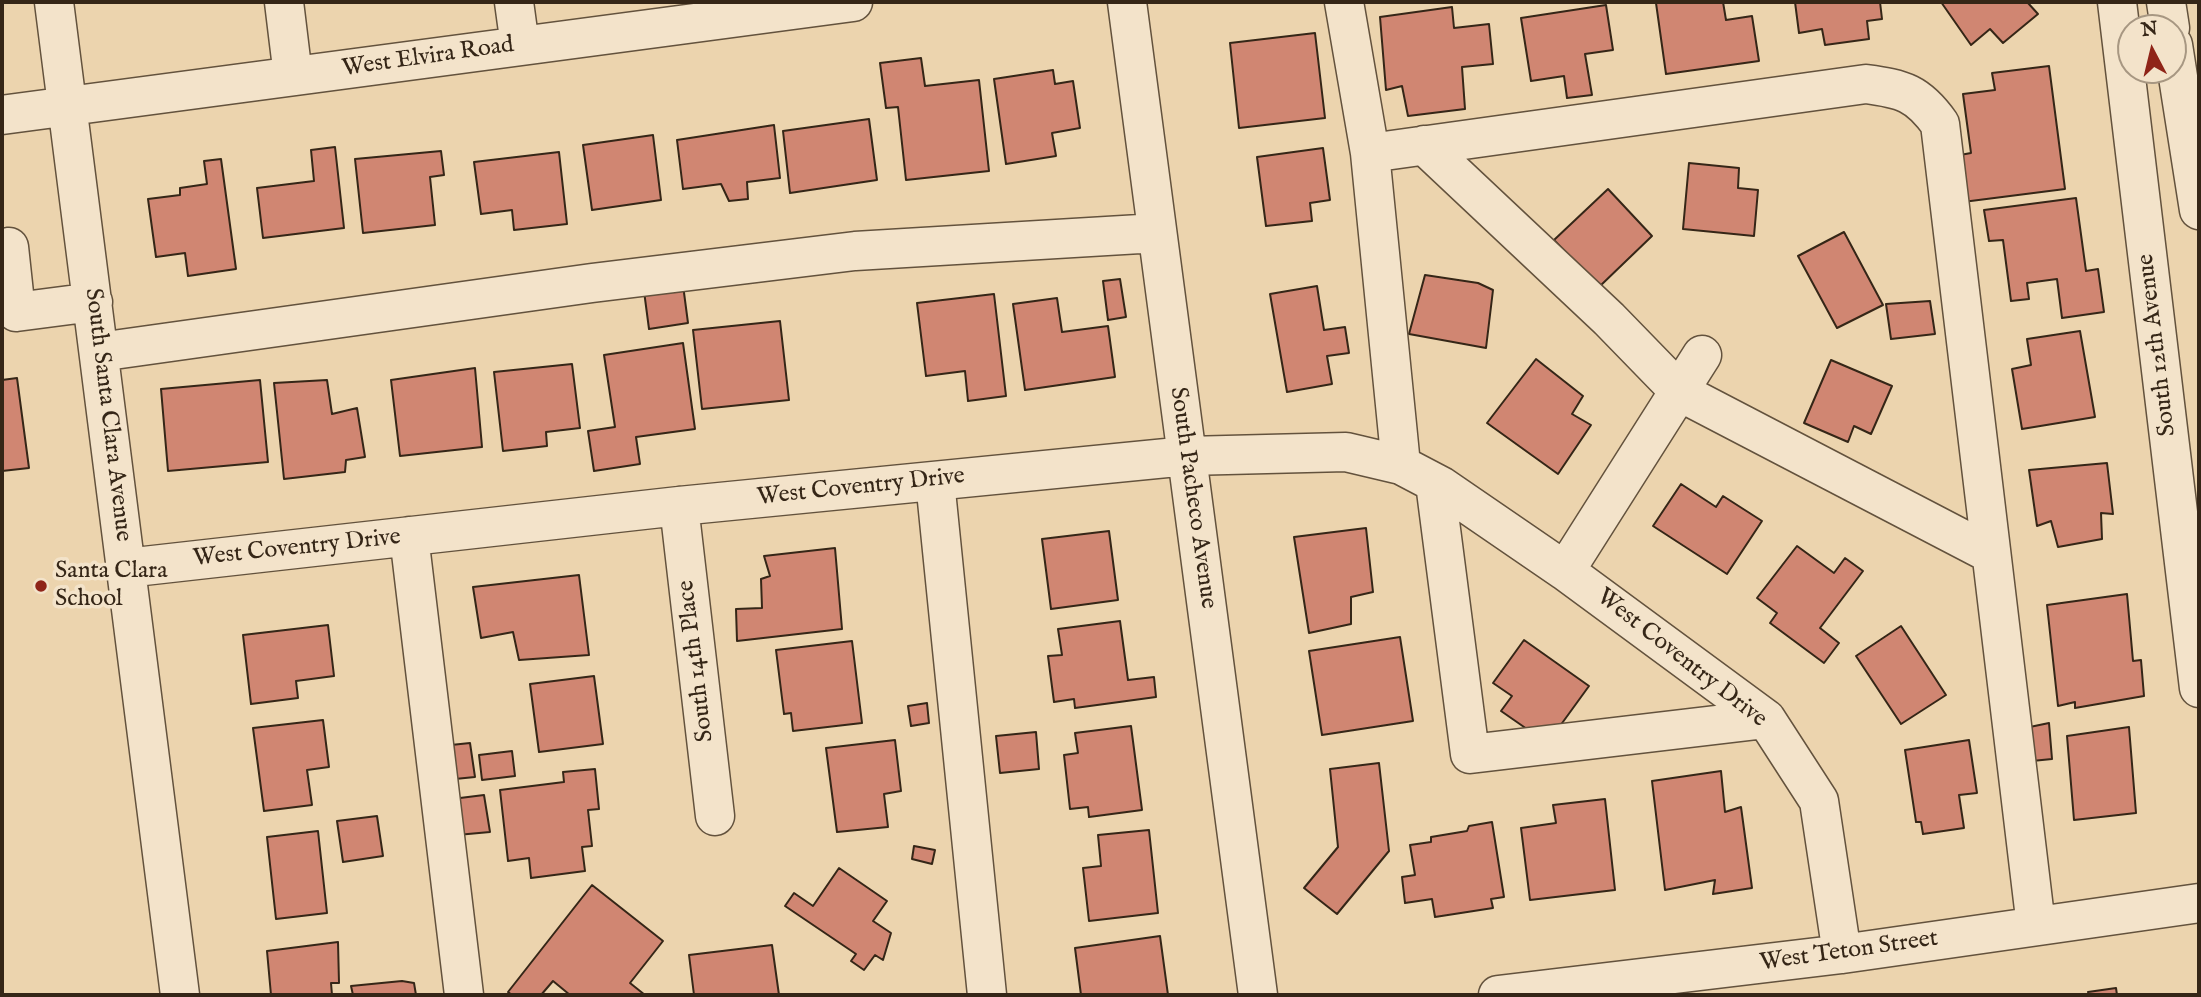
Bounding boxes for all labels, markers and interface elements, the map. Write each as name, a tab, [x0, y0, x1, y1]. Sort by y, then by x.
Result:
north arrow	[2117, 14, 2187, 84]
text: N	[2140, 17, 2159, 43]
street label: West Elvira Road	[340, 32, 516, 84]
street label: South 12th Avenue	[2133, 252, 2183, 438]
street label: South Santa Clara Avenue	[77, 287, 137, 543]
street label: South Pacheco Avenue	[1162, 385, 1222, 611]
street label: West Coventry Drive	[756, 463, 966, 513]
street label: West Coventry Drive	[192, 524, 402, 574]
place label: Santa Clara School	[55, 558, 168, 614]
marker: Santa Clara School	[33, 578, 49, 594]
street label: South 14th Place	[673, 578, 721, 744]
street label: West Coventry Drive	[1590, 583, 1772, 735]
street label: West Teton Street	[1758, 925, 1940, 979]

